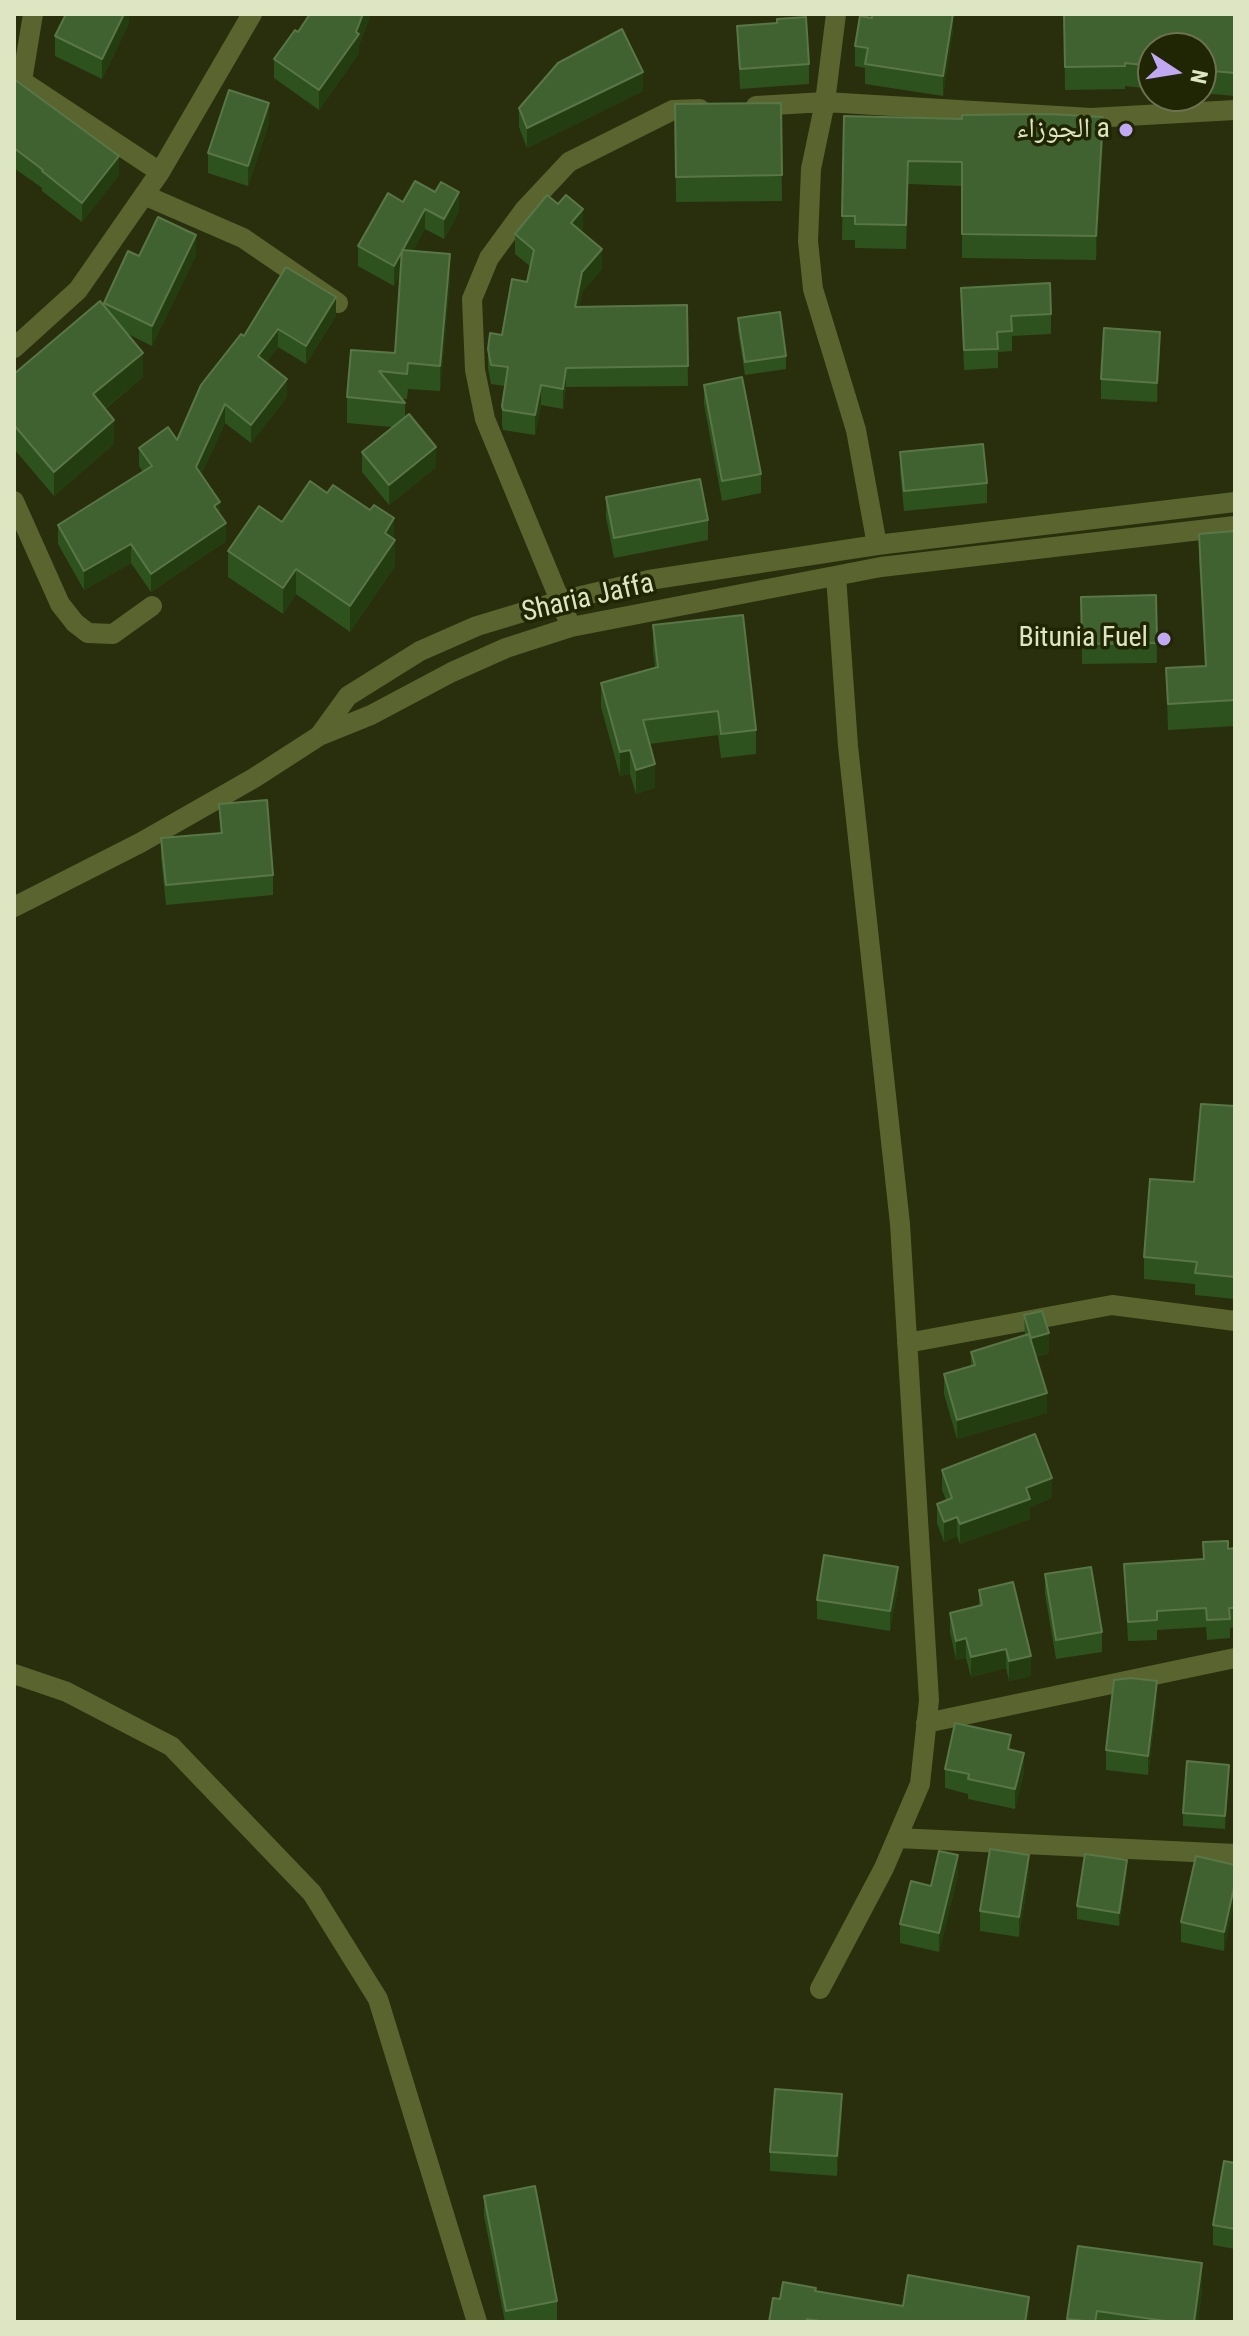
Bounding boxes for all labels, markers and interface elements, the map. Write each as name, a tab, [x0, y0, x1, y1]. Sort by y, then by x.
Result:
north arrow	[1137, 32, 1217, 112]
text: N	[1185, 67, 1213, 86]
place label: الجوزاء a	[1016, 113, 1110, 147]
marker: الجوزاء a	[1117, 121, 1135, 139]
street label: Sharia Jaffa	[519, 568, 657, 630]
place label: Bitunia Fuel	[1018, 622, 1148, 656]
marker: Bitunia Fuel	[1155, 630, 1173, 648]

